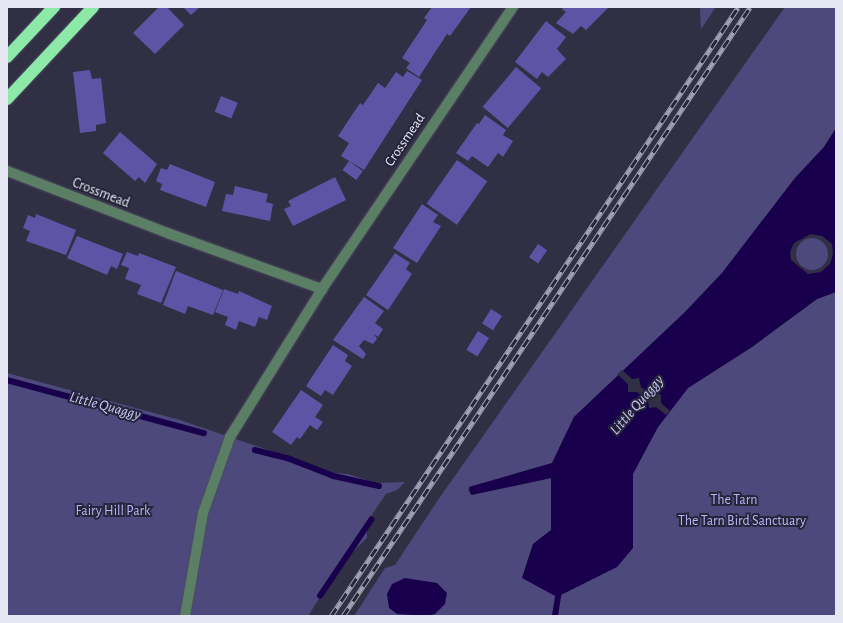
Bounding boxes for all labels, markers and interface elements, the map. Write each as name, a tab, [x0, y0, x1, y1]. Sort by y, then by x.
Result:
street label: Crossmead	[381, 110, 429, 170]
street label: Crossmead	[70, 174, 132, 212]
water label: Little Quaggy	[606, 372, 668, 438]
water label: Little Quaggy	[67, 388, 143, 424]
park label: The Tarn	[711, 492, 757, 508]
park label: Fairy Hill Park	[76, 503, 150, 519]
park label: The Tarn Bird Sanctuary	[678, 513, 806, 529]

